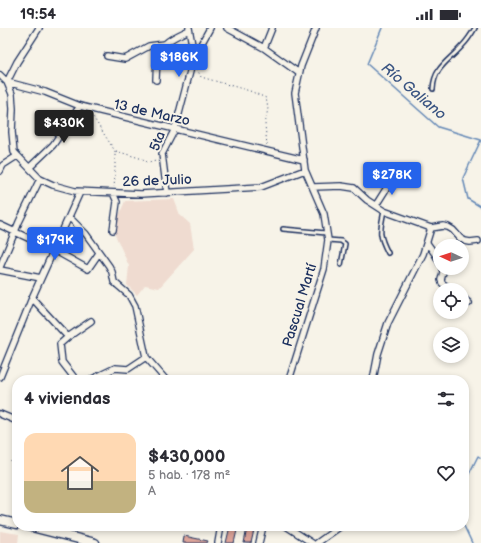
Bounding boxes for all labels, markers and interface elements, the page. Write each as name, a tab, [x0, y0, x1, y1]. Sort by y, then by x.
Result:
text: 19:54	[20, 5, 56, 24]
pin: $186K	[151, 44, 207, 78]
text: $186K	[160, 49, 198, 65]
water label: Río Galiano	[377, 59, 450, 124]
street label: 13 de Marzo	[112, 95, 192, 130]
pin: $430K	[36, 110, 92, 144]
text: $430K	[44, 115, 84, 131]
street label: 5ta	[146, 129, 169, 153]
pin: $278K	[364, 162, 420, 196]
text: $278K	[372, 167, 412, 183]
street label: 26 de Julio	[122, 171, 192, 190]
pin: $179K	[27, 227, 83, 261]
text: $179K	[36, 232, 74, 248]
north arrow	[433, 239, 469, 275]
map controls	[433, 239, 469, 363]
street label: Pascual Martí	[279, 261, 320, 349]
button: locate	[433, 283, 469, 319]
button: layers	[433, 327, 469, 363]
icon: filters	[435, 388, 457, 410]
text: 4 viviendas	[24, 389, 110, 409]
text: $430,000	[148, 447, 225, 467]
icon: home	[56, 449, 104, 497]
icon: heart	[435, 462, 457, 484]
text: 5 hab. · 178 m²	[148, 467, 230, 483]
text: A	[148, 483, 156, 499]

